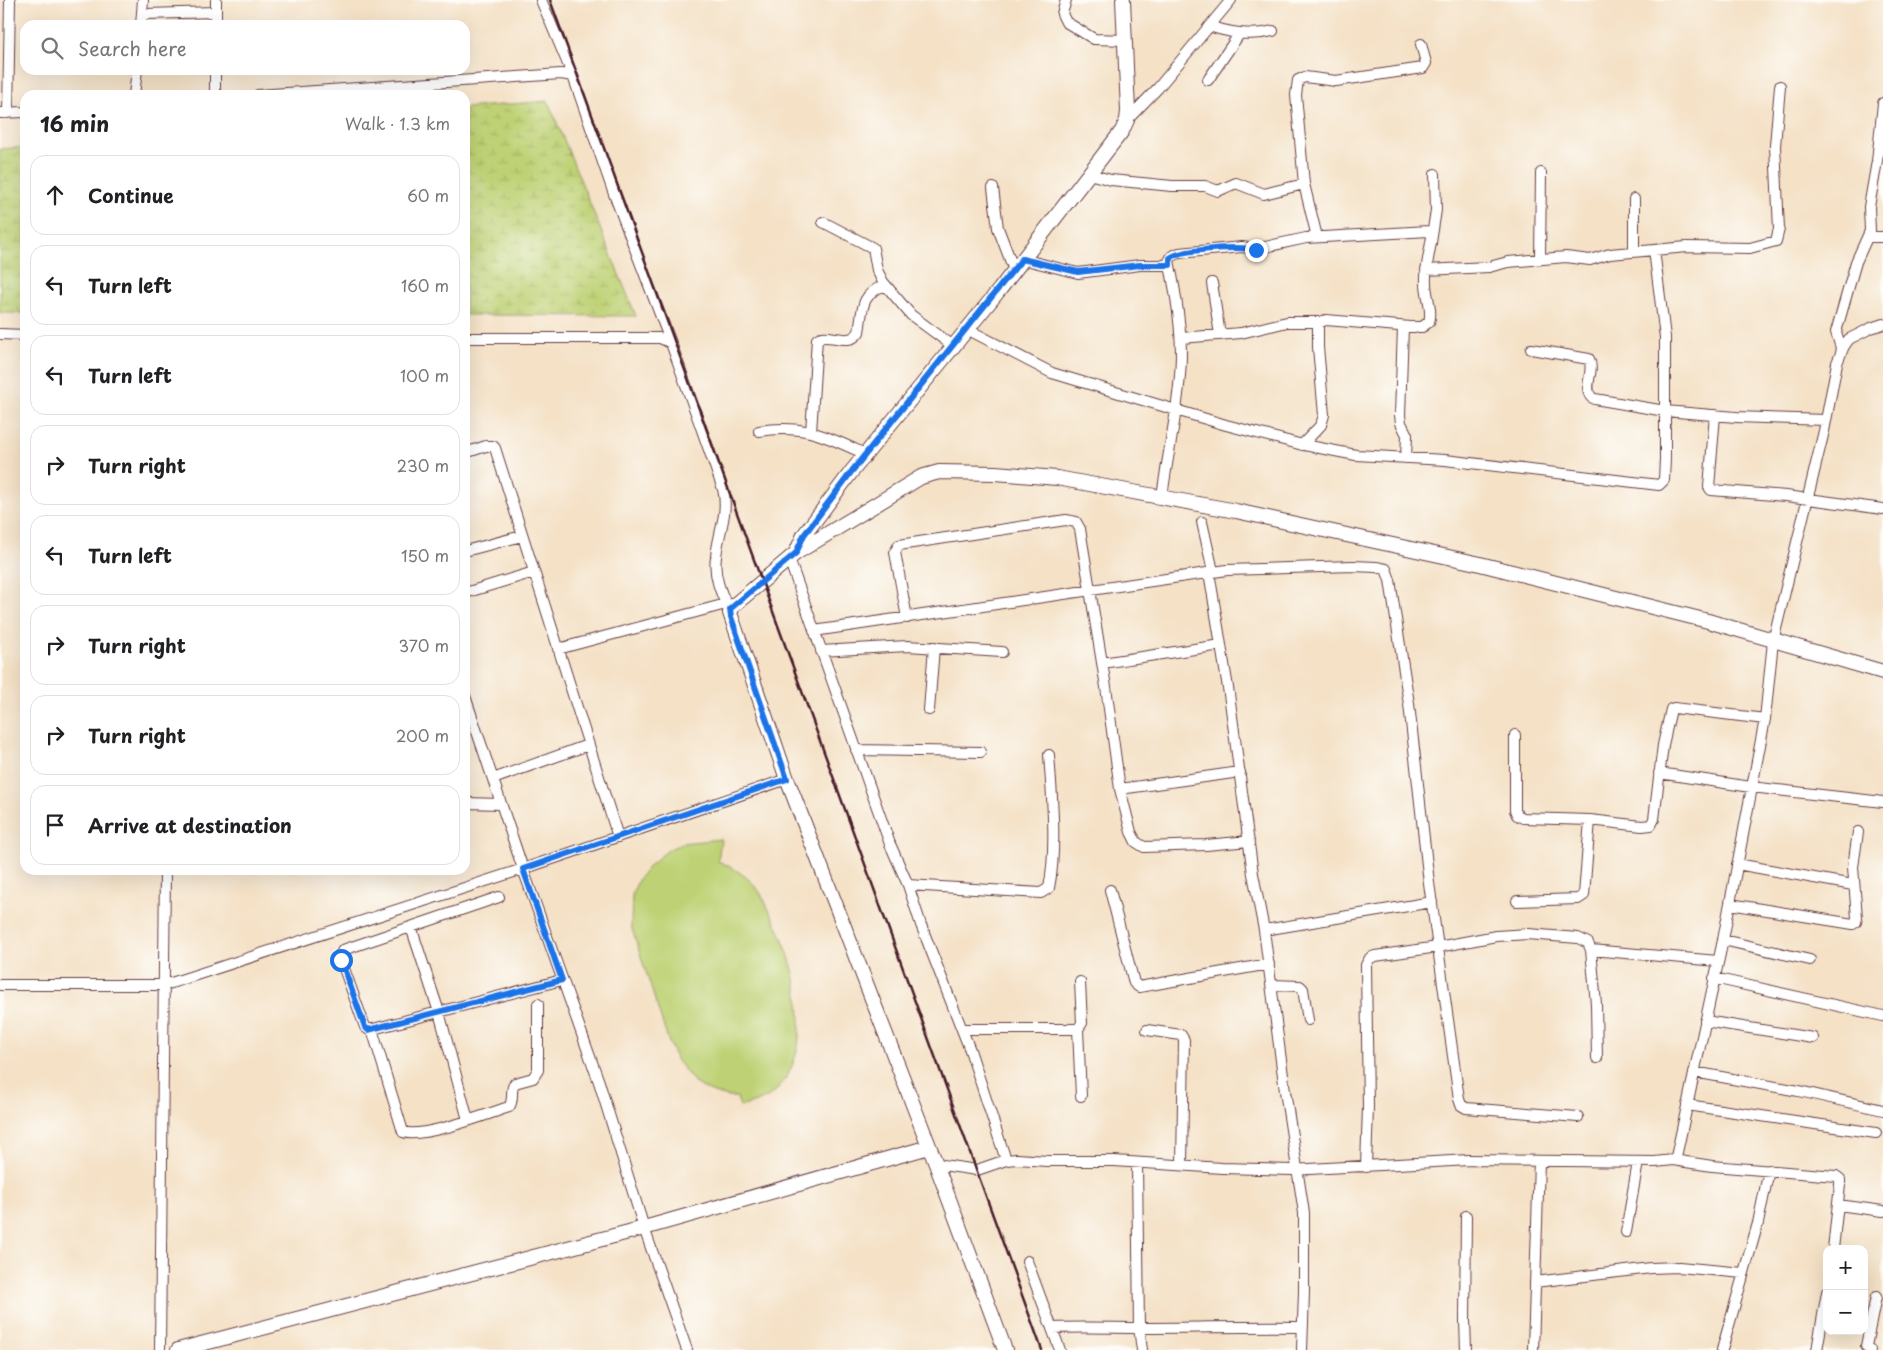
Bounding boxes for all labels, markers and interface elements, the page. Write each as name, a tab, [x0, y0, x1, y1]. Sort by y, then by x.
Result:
search box	[20, 20, 470, 75]
icon: search	[38, 34, 66, 62]
text: Search here	[78, 34, 187, 62]
text: 16 min	[40, 107, 109, 139]
text: Walk · 1.3 km	[345, 111, 450, 135]
icon: ahead	[41, 181, 69, 209]
text: Continue	[88, 181, 174, 209]
text: 60 m	[407, 183, 449, 207]
route end	[1245, 239, 1268, 262]
icon: left	[41, 271, 69, 299]
text: Turn left	[88, 271, 172, 299]
text: 160 m	[401, 273, 449, 297]
icon: left	[41, 361, 69, 389]
text: Turn left	[88, 361, 172, 389]
text: 100 m	[400, 363, 449, 387]
icon: right	[41, 451, 69, 479]
text: Turn right	[88, 451, 186, 479]
text: 230 m	[397, 453, 449, 477]
icon: left	[41, 541, 69, 569]
text: Turn left	[88, 541, 172, 569]
text: 150 m	[401, 543, 449, 567]
icon: right	[41, 631, 69, 659]
text: Turn right	[88, 631, 186, 659]
text: 370 m	[399, 633, 449, 657]
icon: right	[41, 721, 69, 749]
text: Turn right	[88, 721, 186, 749]
text: 200 m	[396, 723, 449, 747]
icon: arrive	[41, 811, 69, 839]
text: Arrive at destination	[88, 811, 292, 839]
route start	[330, 949, 353, 972]
map controls	[1823, 1245, 1868, 1335]
button: +	[1823, 1245, 1868, 1290]
button: −	[1823, 1290, 1868, 1335]

